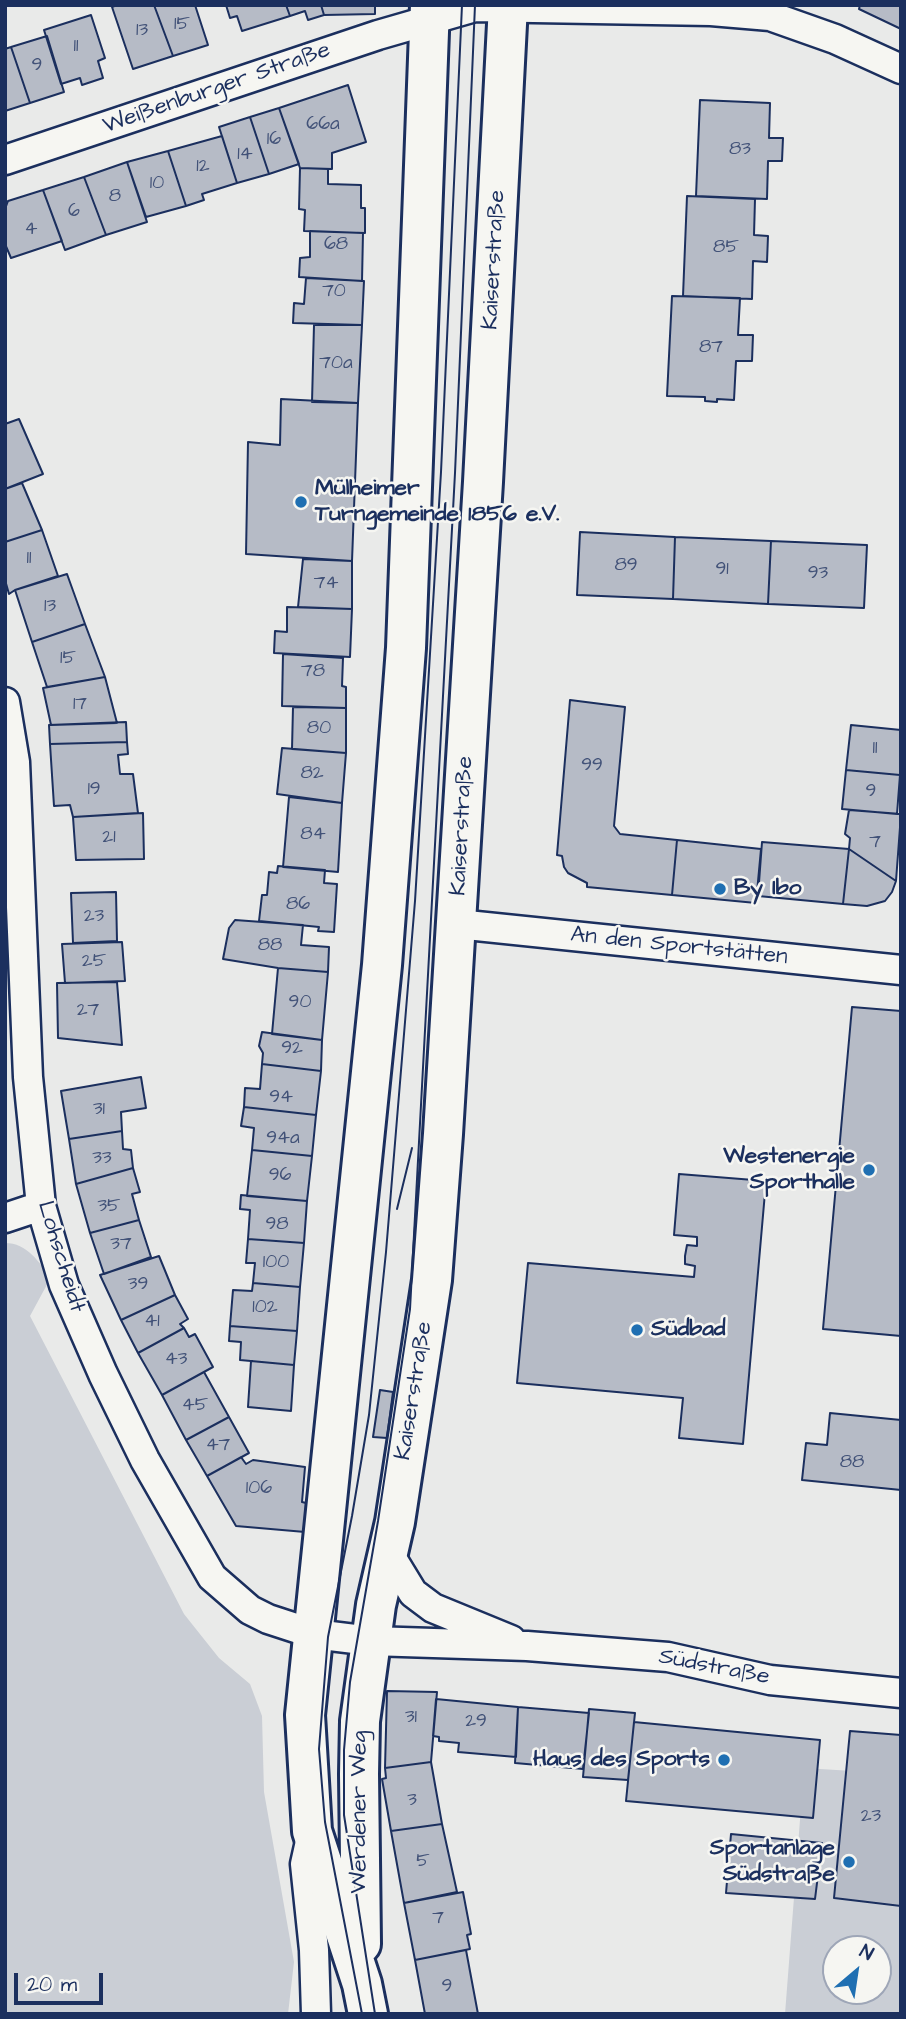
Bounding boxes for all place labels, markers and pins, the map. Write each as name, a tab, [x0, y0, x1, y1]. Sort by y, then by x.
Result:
place label: Mülheimer Turngemeinde 1856 e.V.	[315, 475, 559, 529]
marker: Mülheimer Turngemeinde 1856 e.V.	[293, 494, 309, 510]
place label: By Ibo	[734, 875, 802, 903]
marker: By Ibo	[712, 881, 728, 897]
place label: Westenergie Sporthalle	[723, 1143, 855, 1197]
marker: Westenergie Sporthalle	[861, 1162, 877, 1178]
place label: Südbad	[651, 1316, 726, 1344]
marker: Südbad	[629, 1322, 645, 1338]
place label: Haus des Sports	[533, 1746, 710, 1774]
marker: Haus des Sports	[716, 1752, 732, 1768]
place label: Sportanlage Südstraße	[710, 1835, 835, 1889]
marker: Sportanlage Südstraße	[841, 1854, 857, 1870]

